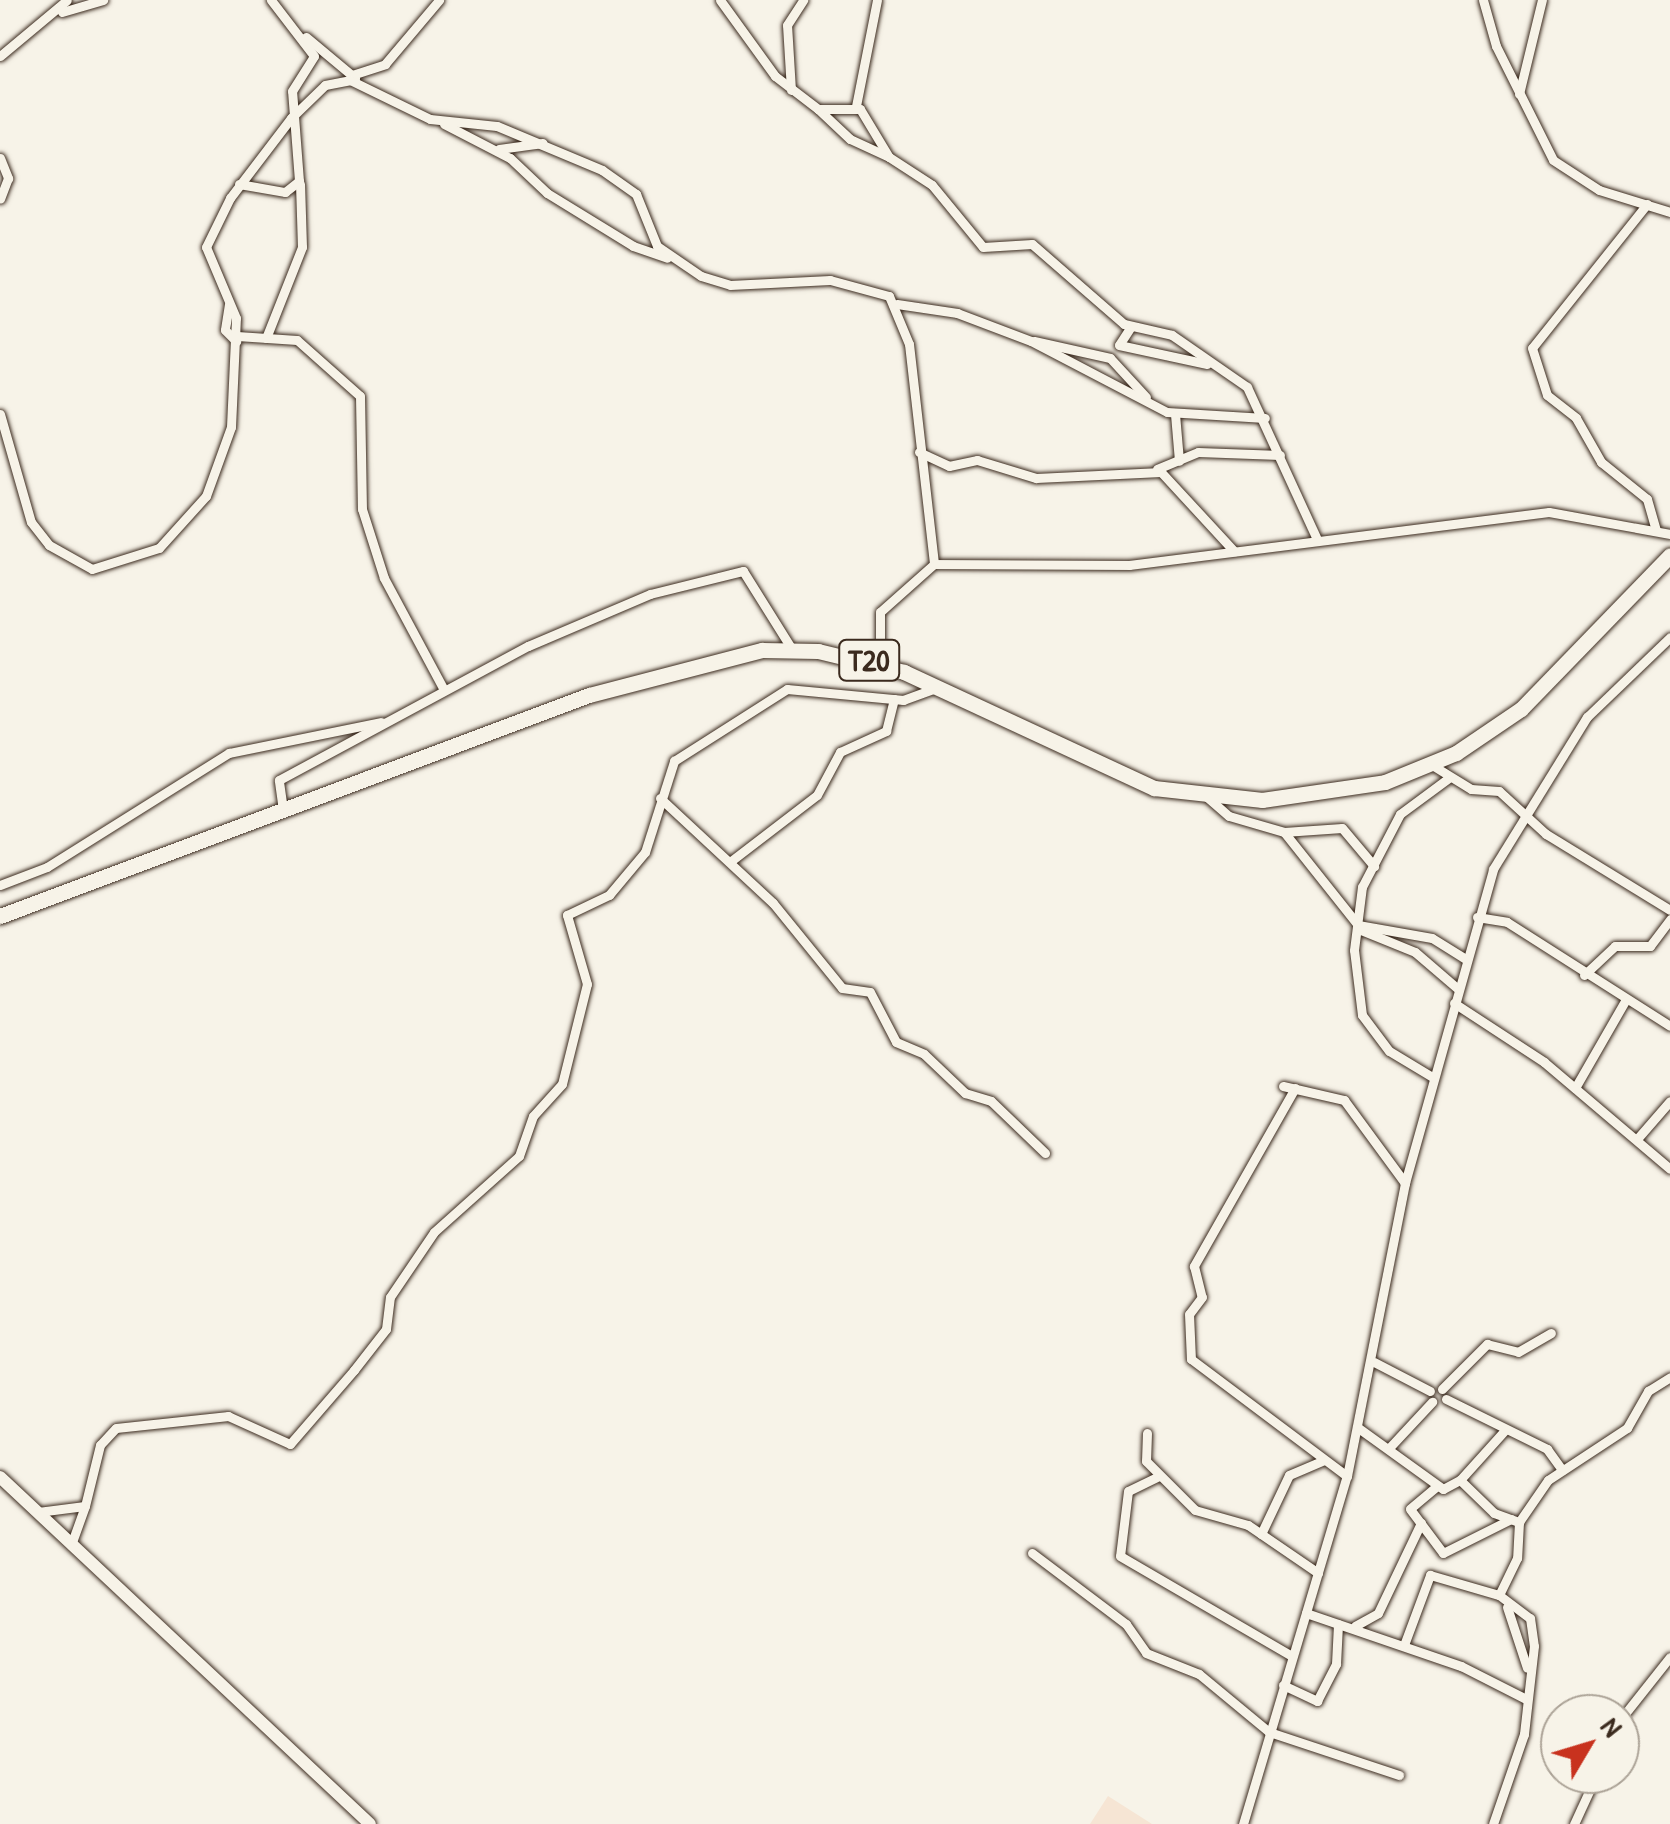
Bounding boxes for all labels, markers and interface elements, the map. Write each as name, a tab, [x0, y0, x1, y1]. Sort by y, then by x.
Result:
road number: T20	[836, 635, 902, 685]
north arrow	[1540, 1694, 1640, 1794]
text: N	[1593, 1709, 1632, 1744]

